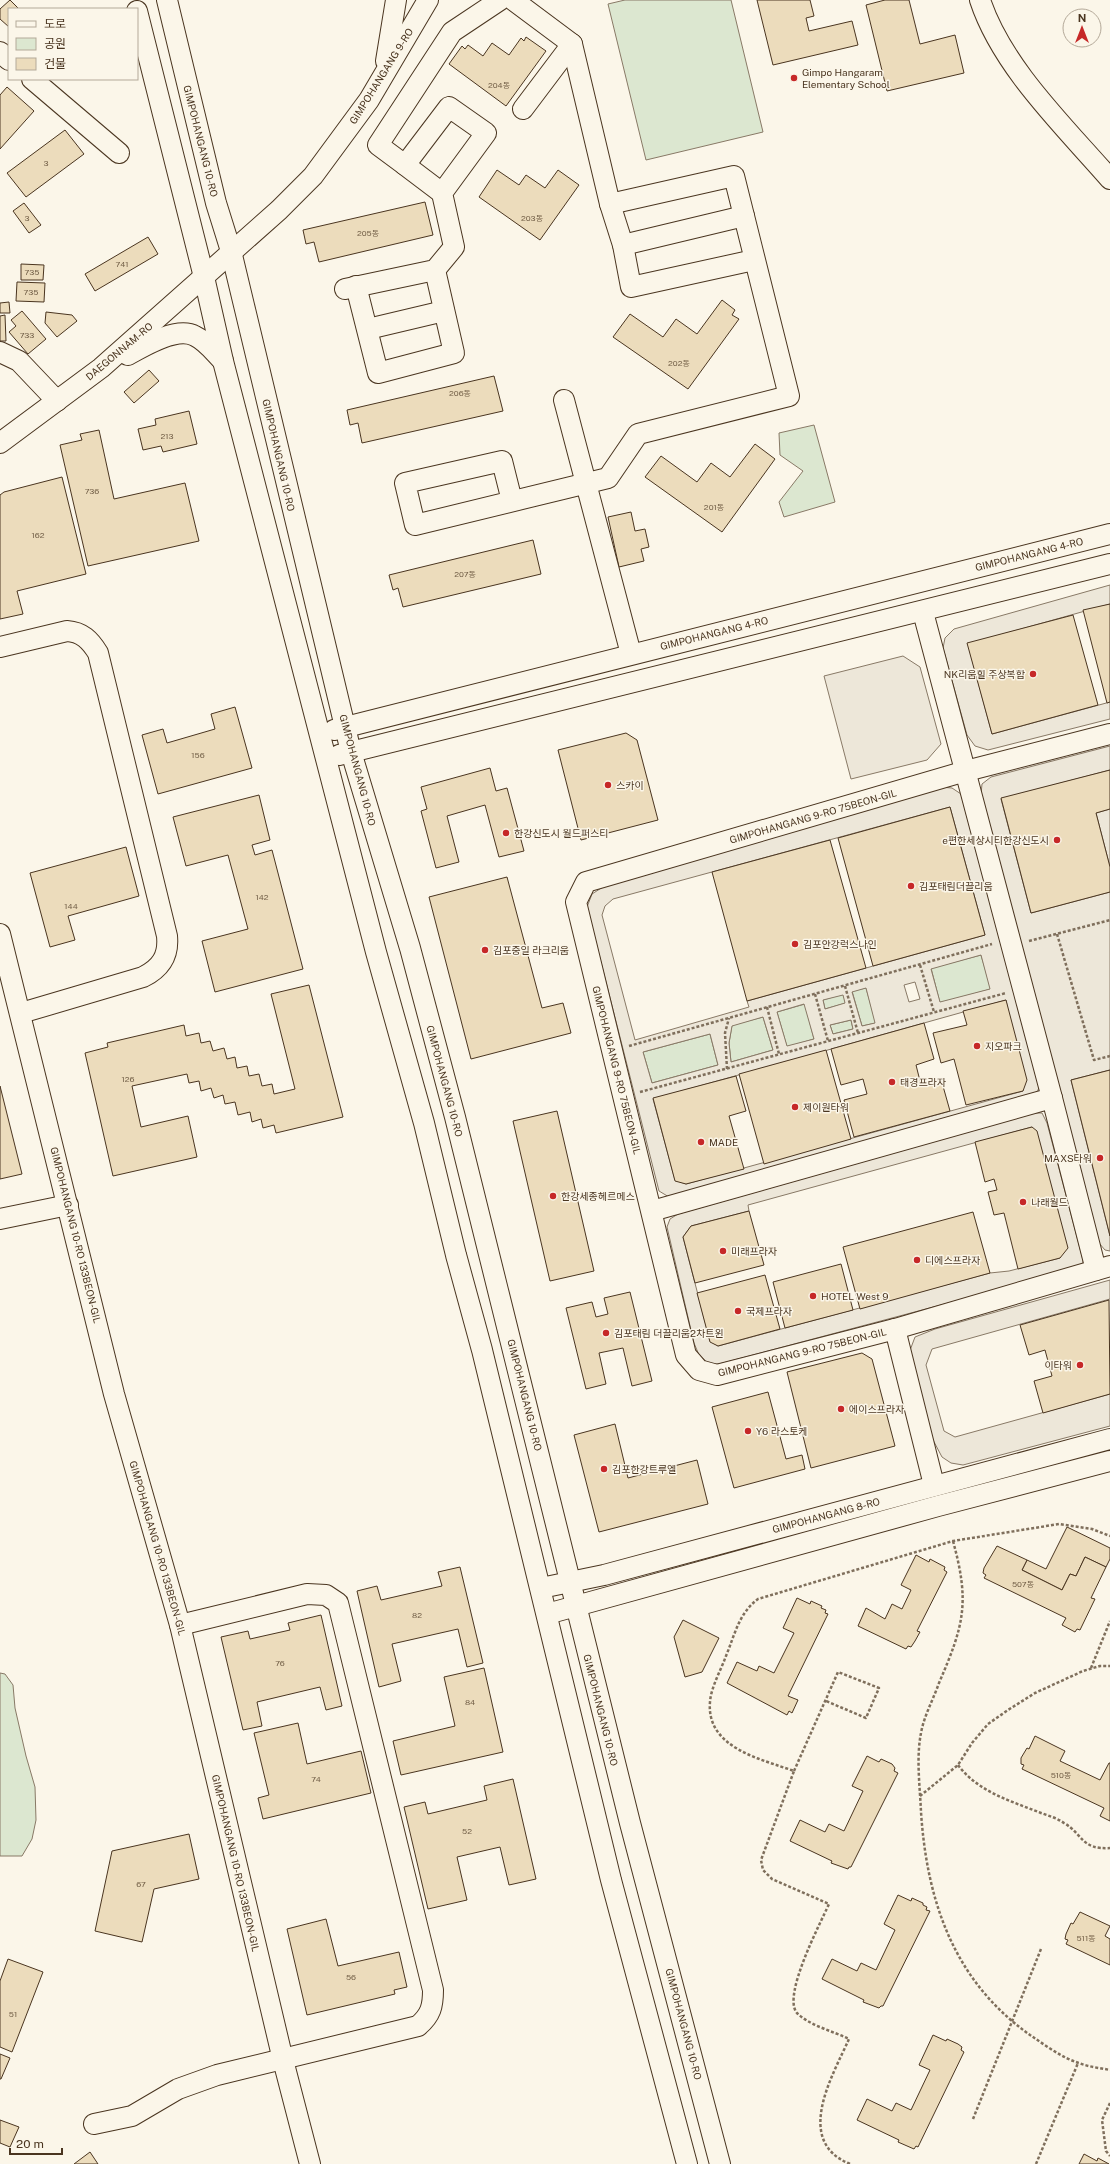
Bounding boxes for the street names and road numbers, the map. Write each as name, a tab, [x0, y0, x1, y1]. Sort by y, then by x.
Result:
street label: GIMPOHANGANG 9-RO	[347, 26, 415, 126]
street label: GIMPOHANGANG 10-RO	[181, 84, 221, 198]
street label: DAEGONNAM-RO	[83, 320, 155, 382]
street label: GIMPOHANGANG 10-RO	[260, 398, 298, 512]
street label: GIMPOHANGANG 4-RO	[974, 535, 1084, 573]
street label: GIMPOHANGANG 4-RO	[659, 614, 769, 652]
street label: GIMPOHANGANG 10-RO	[337, 713, 379, 827]
street label: GIMPOHANGANG 9-RO 75BEON-GIL	[728, 786, 898, 846]
street label: GIMPOHANGANG 9-RO 75BEON-GIL	[590, 984, 644, 1156]
street label: GIMPOHANGANG 10-RO	[424, 1024, 466, 1138]
street label: GIMPOHANGANG 10-RO 133BEON-GIL	[48, 1146, 104, 1325]
street label: GIMPOHANGANG 9-RO 75BEON-GIL	[716, 1325, 888, 1379]
street label: GIMPOHANGANG 10-RO	[505, 1338, 545, 1452]
street label: GIMPOHANGANG 10-RO 133BEON-GIL	[127, 1459, 189, 1637]
street label: GIMPOHANGANG 8-RO	[771, 1495, 881, 1535]
street label: GIMPOHANGANG 10-RO	[581, 1653, 621, 1767]
street label: GIMPOHANGANG 10-RO 133BEON-GIL	[210, 1773, 262, 1953]
street label: GIMPOHANGANG 10-RO	[663, 1967, 705, 2081]

